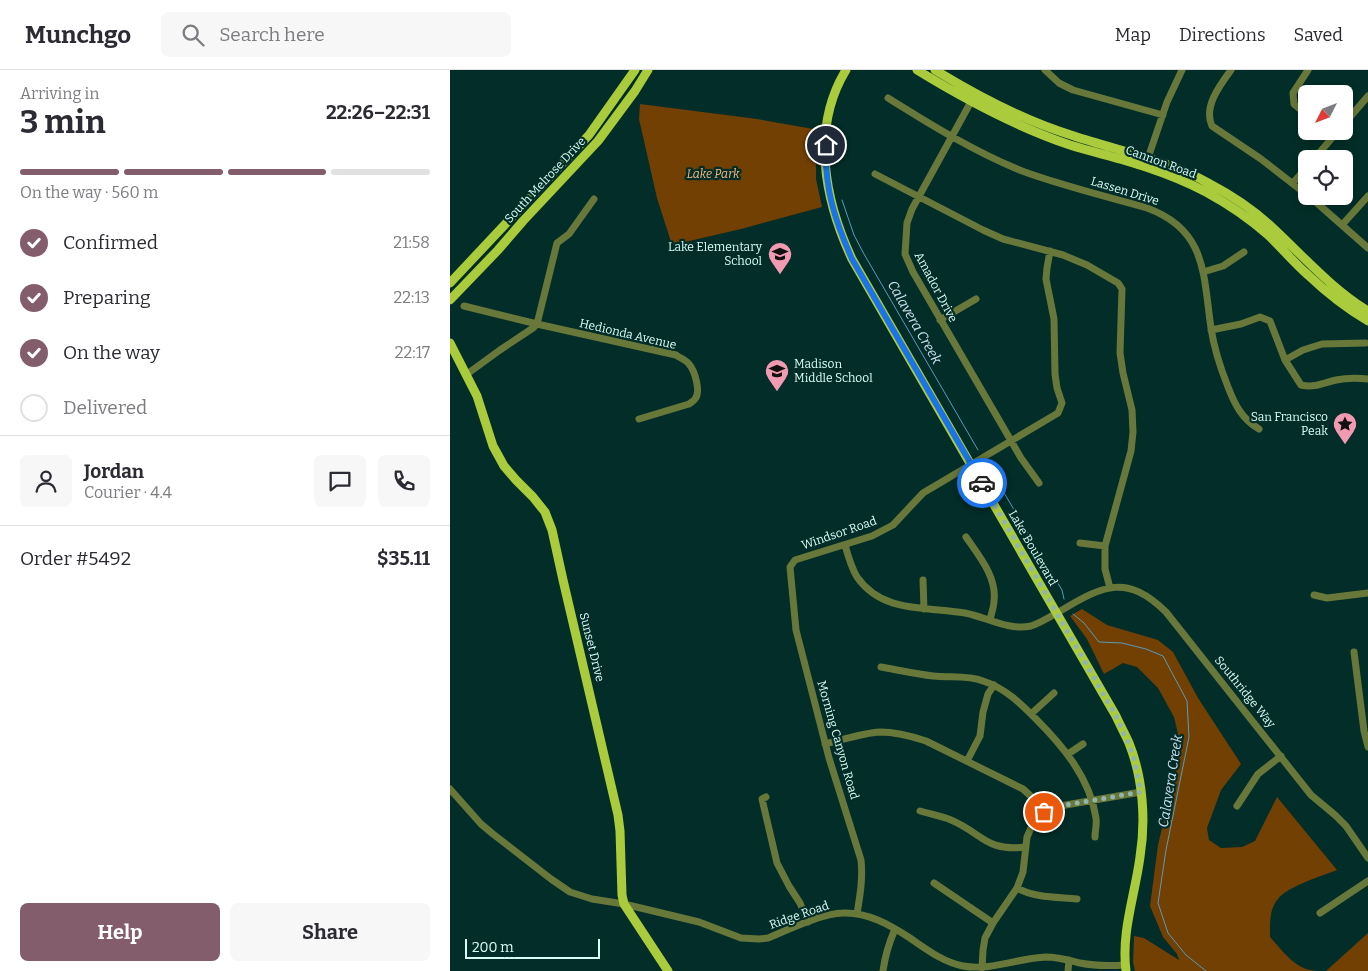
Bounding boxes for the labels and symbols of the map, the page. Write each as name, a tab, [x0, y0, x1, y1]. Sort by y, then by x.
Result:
north arrow	[1298, 85, 1352, 140]
pin	[805, 124, 847, 166]
street label: South Melrose Drive	[502, 134, 588, 226]
street label: Cannon Road	[1124, 143, 1198, 181]
park label: Lake Park	[687, 167, 740, 181]
street label: Lassen Drive	[1089, 174, 1161, 208]
place label: Lake Elementary School	[668, 240, 763, 268]
school or university icon: Lake Elementary School	[767, 241, 793, 275]
street label: Amador Drive	[912, 249, 960, 325]
water label: Calavera Creek	[884, 277, 946, 367]
street label: Hedionda Avenue	[578, 316, 678, 352]
place label: Madison Middle School	[794, 357, 873, 385]
school or university icon: Madison Middle School	[764, 358, 790, 392]
place label: San Francisco Peak	[1251, 410, 1328, 438]
place icon: San Francisco Peak	[1332, 411, 1358, 445]
courier	[957, 458, 1007, 508]
street label: Lake Boulevard	[1006, 508, 1060, 588]
street label: Windsor Road	[800, 514, 878, 552]
street label: Sunset Drive	[577, 611, 607, 683]
street label: Southridge Way	[1212, 653, 1279, 731]
street label: Morning Canyon Road	[814, 679, 862, 801]
water label: Calavera Creek	[1155, 733, 1186, 829]
pin	[1023, 791, 1065, 833]
street label: Ridge Road	[767, 898, 831, 932]
scale bar	[465, 936, 600, 959]

